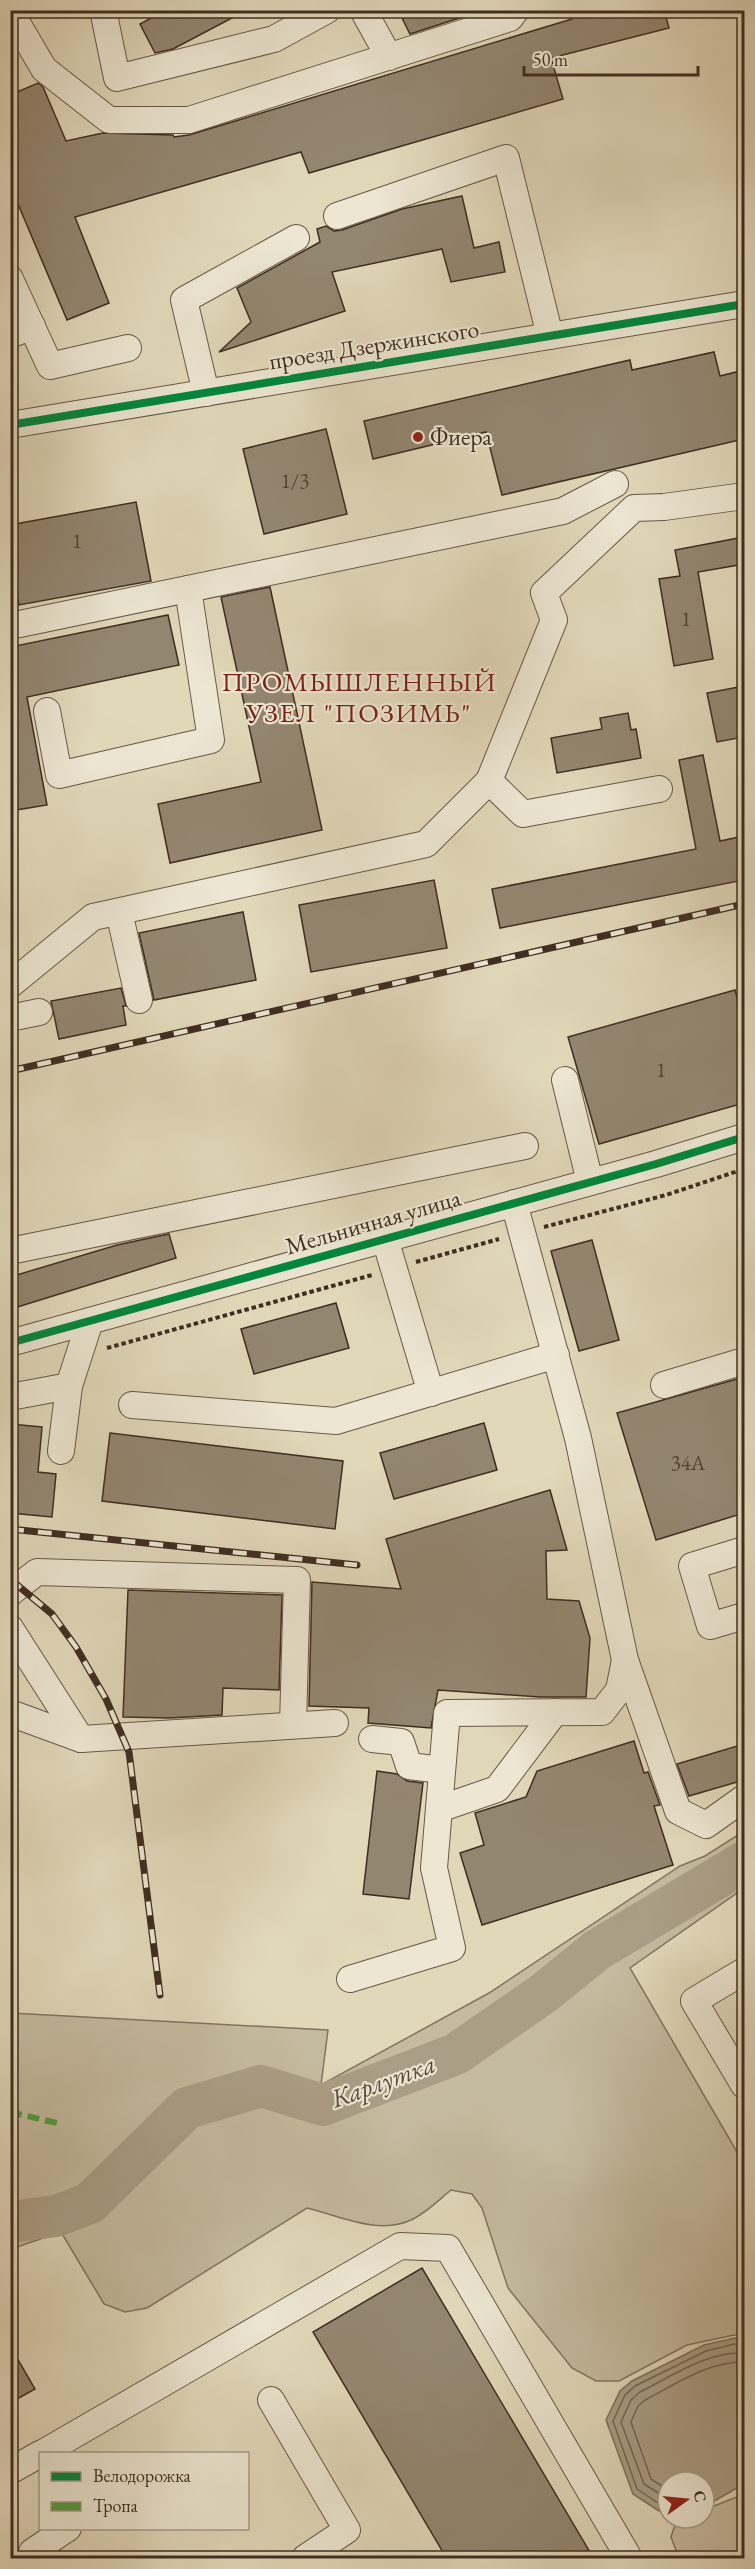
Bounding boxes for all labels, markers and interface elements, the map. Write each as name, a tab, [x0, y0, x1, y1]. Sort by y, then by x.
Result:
scale bar	[524, 39, 698, 77]
text: 50 m	[533, 48, 568, 71]
street label: проезд Дзержинского	[267, 313, 481, 376]
place label: Фиера	[430, 421, 492, 452]
marker: Фиера	[411, 430, 425, 444]
house number: 1/3	[281, 467, 309, 494]
house number: 1	[72, 527, 82, 554]
house number: 1	[681, 605, 691, 632]
district label: ПРОМЫШЛЕННЫЙ УЗЕЛ "ПОЗИМЬ"	[221, 664, 497, 730]
house number: 1	[656, 1056, 666, 1083]
street label: Мельничная улица	[282, 1182, 465, 1261]
house number: 34А	[671, 1449, 706, 1476]
water label: Карлутка	[325, 2046, 440, 2116]
legend	[39, 2452, 249, 2530]
text: Велодорожка	[93, 2464, 192, 2487]
north arrow	[656, 2470, 716, 2530]
text: С	[688, 2488, 712, 2504]
text: Тропа	[93, 2494, 139, 2517]

